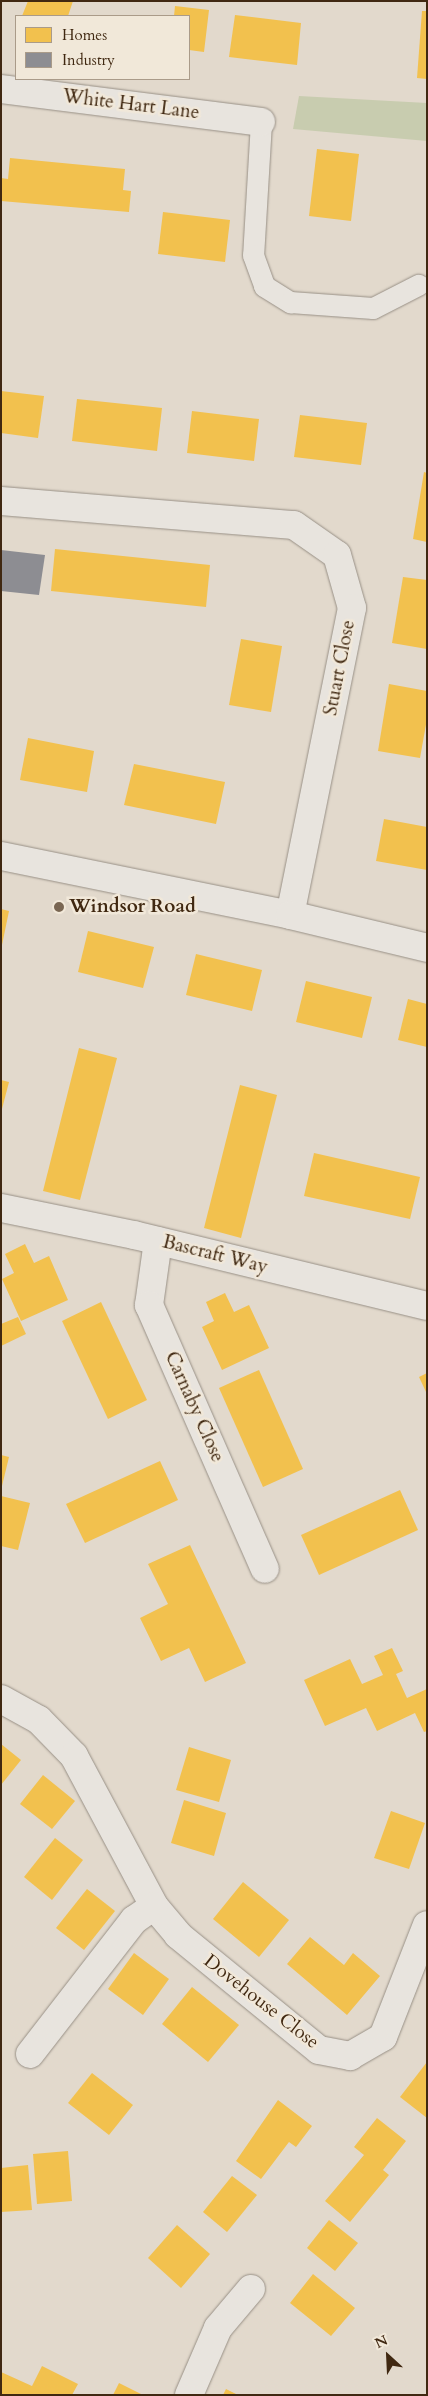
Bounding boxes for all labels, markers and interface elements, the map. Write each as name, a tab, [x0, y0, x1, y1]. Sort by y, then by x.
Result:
legend	[15, 15, 190, 80]
text: Homes	[62, 25, 107, 45]
text: Industry	[62, 50, 115, 70]
street label: White Hart Lane	[61, 85, 201, 125]
street label: Stuart Close	[320, 618, 360, 718]
place label: Windsor Road	[69, 896, 196, 918]
marker: Windsor Road	[53, 901, 65, 913]
street label: Bascraft Way	[160, 1231, 270, 1279]
street label: Carnaby Close	[159, 1348, 229, 1466]
street label: Dovehouse Close	[199, 1950, 323, 2054]
north arrow	[363, 2331, 413, 2381]
text: N	[372, 2331, 391, 2353]

